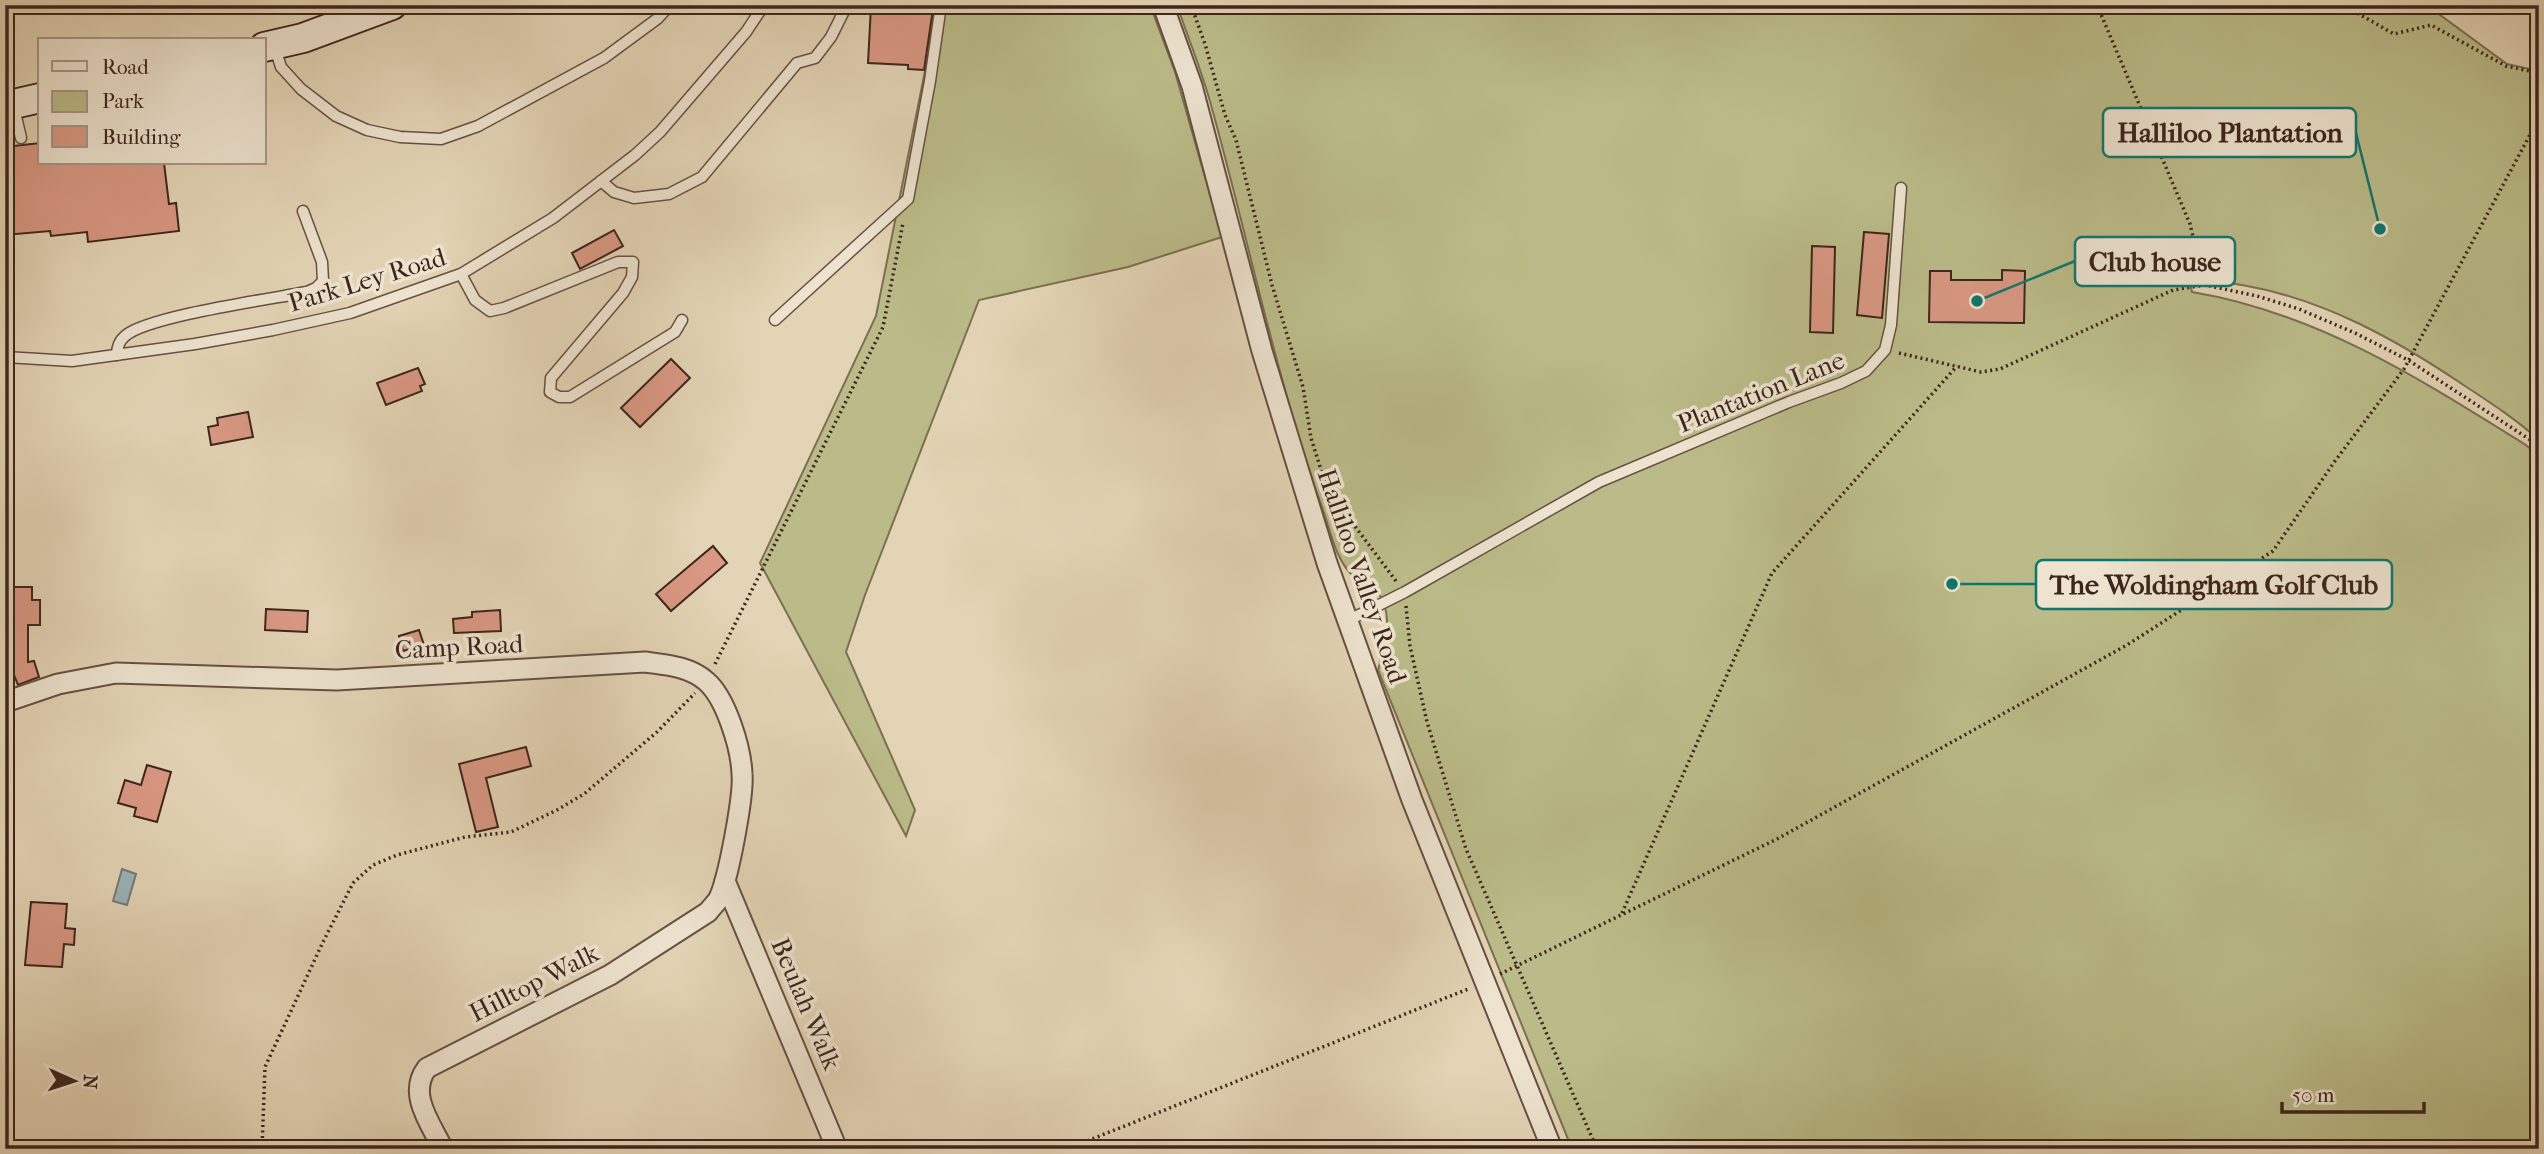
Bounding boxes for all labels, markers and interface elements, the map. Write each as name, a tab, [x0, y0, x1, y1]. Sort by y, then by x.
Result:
legend	[38, 38, 266, 164]
text: Road	[102, 55, 149, 79]
text: Park	[102, 89, 144, 113]
callout: Halliloo Plantation	[2103, 108, 2356, 157]
text: Halliloo Plantation	[2117, 116, 2344, 149]
text: Building	[102, 125, 181, 149]
callout: Club house	[2075, 237, 2235, 286]
street label: Park Ley Road	[285, 241, 450, 319]
text: Club house	[2089, 245, 2221, 278]
street label: Plantation Lane	[1673, 344, 1849, 440]
street label: Halliloo Valley Road	[1311, 465, 1414, 688]
callout: The Woldingham Golf Club	[2036, 560, 2392, 609]
text: The Woldingham Golf Club	[2049, 568, 2378, 601]
street label: Camp Road	[394, 628, 525, 666]
street label: Beulah Walk	[764, 933, 848, 1075]
street label: Hilltop Walk	[464, 937, 604, 1029]
north arrow	[38, 1046, 108, 1116]
scale bar	[2282, 1070, 2423, 1114]
text: N	[79, 1074, 101, 1090]
text: 50 m	[2292, 1083, 2335, 1107]

